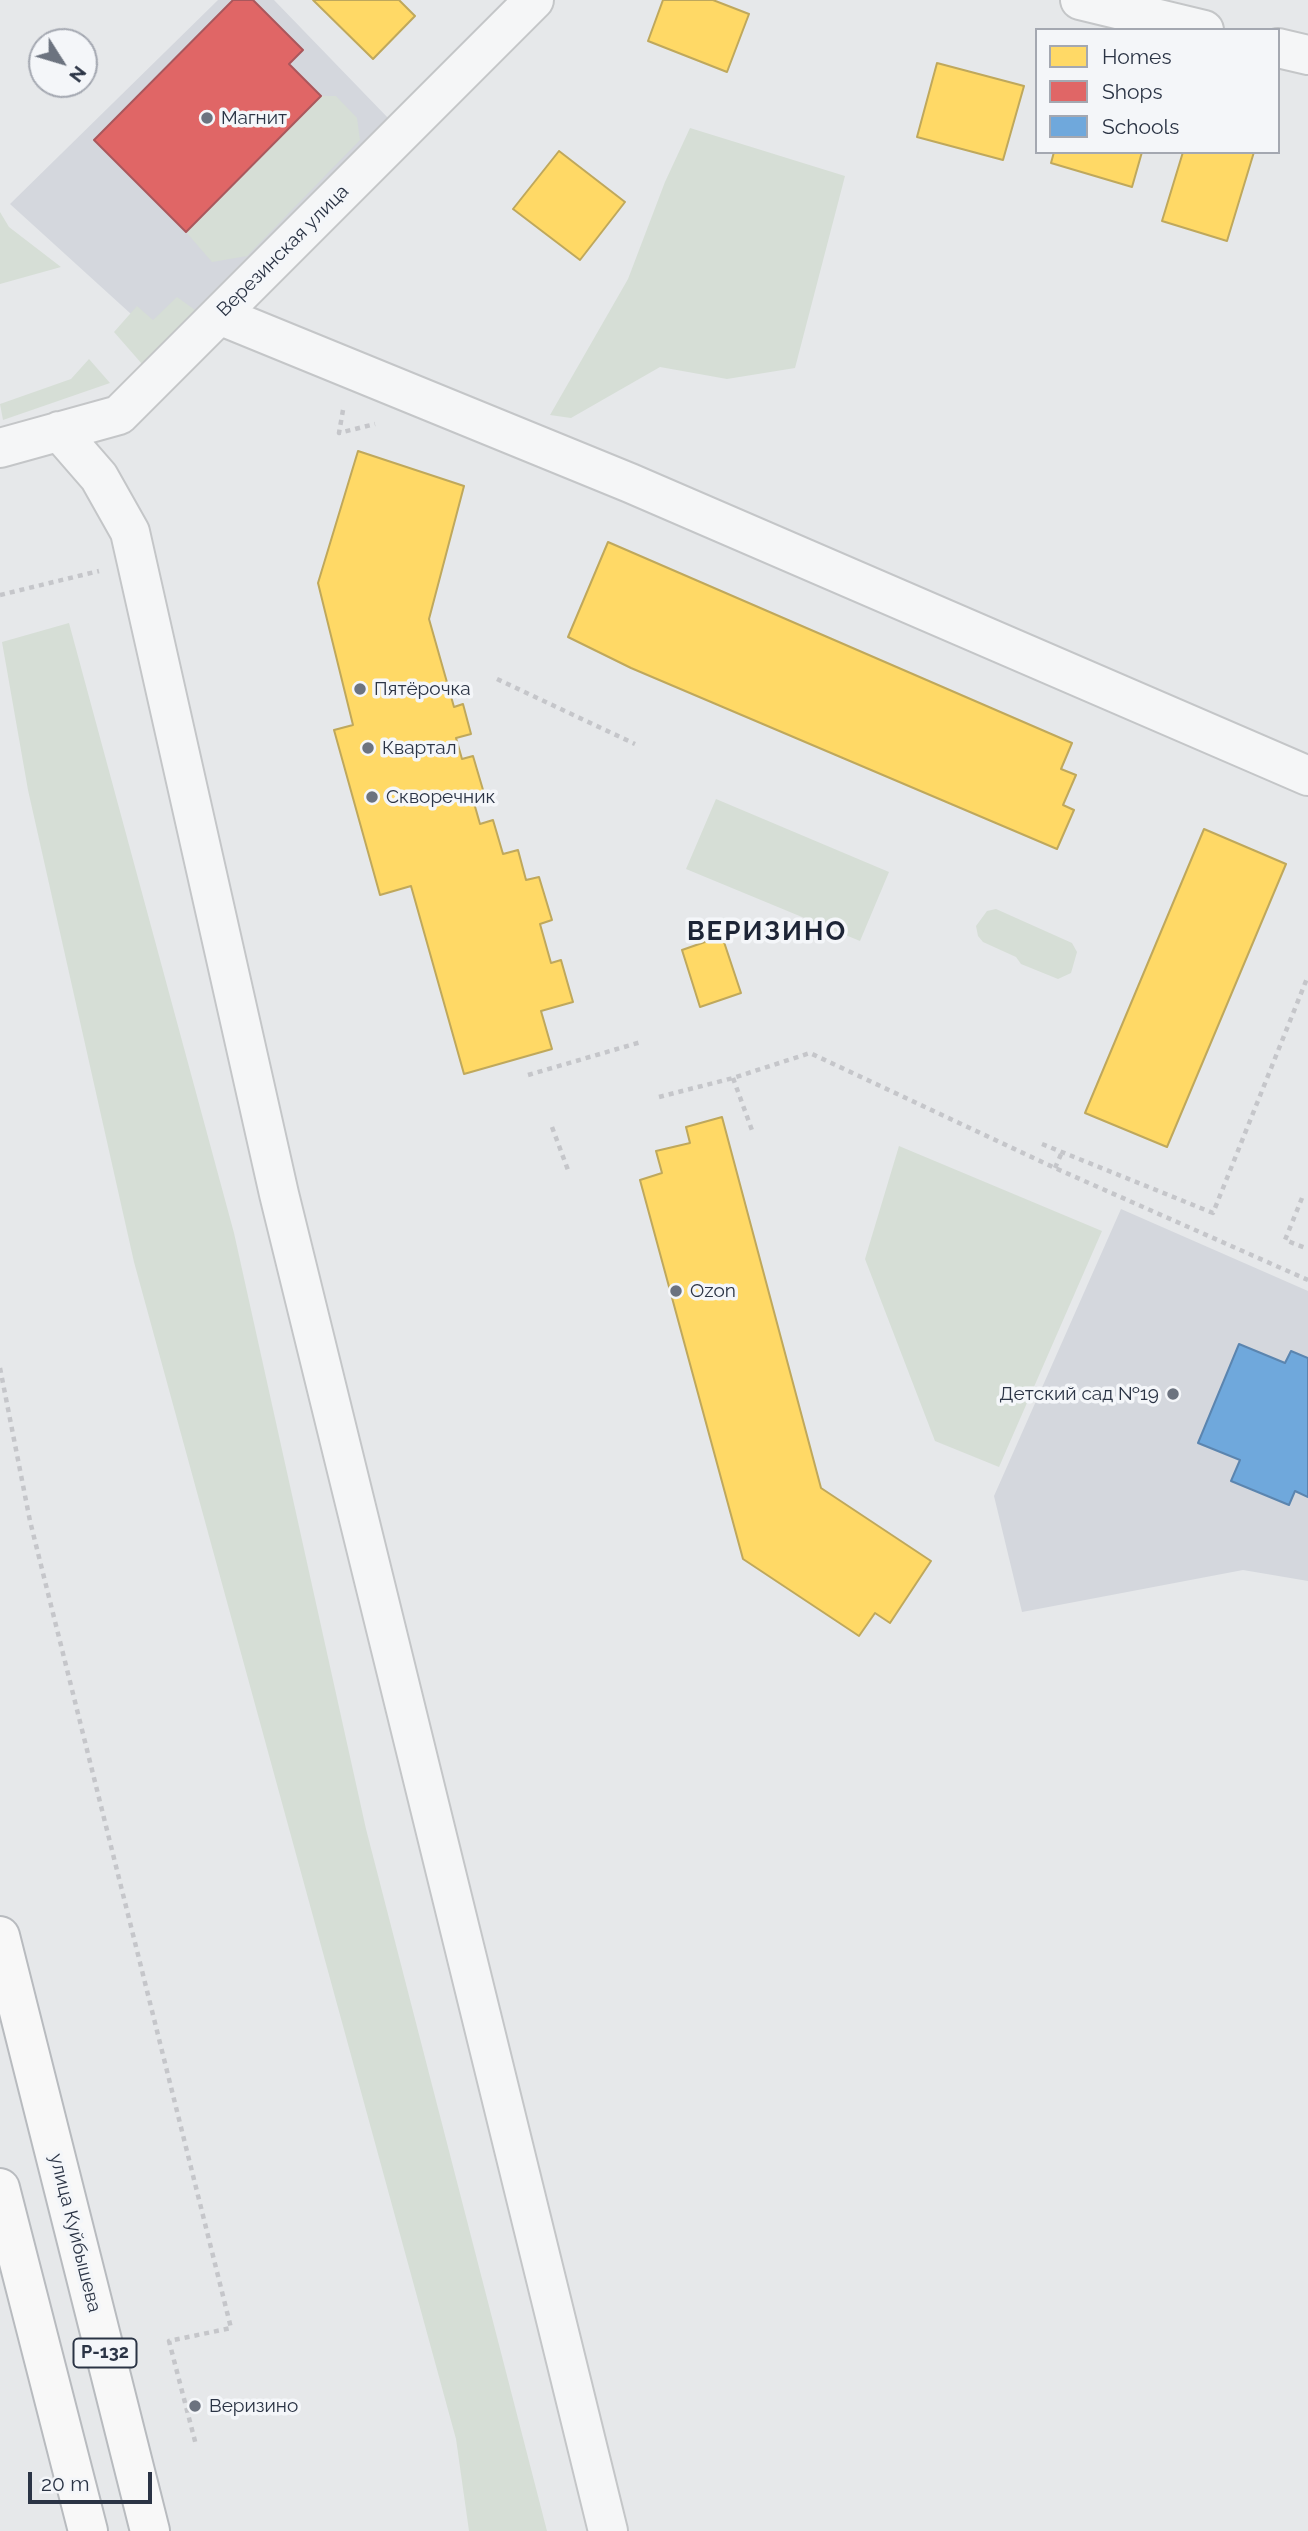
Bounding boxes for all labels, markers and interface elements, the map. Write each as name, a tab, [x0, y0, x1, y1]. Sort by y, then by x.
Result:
north arrow	[28, 28, 98, 98]
legend	[1035, 28, 1280, 154]
text: Homes	[1102, 44, 1172, 69]
text: N	[65, 62, 91, 87]
text: Shops	[1102, 79, 1163, 104]
place label: Магнит	[221, 107, 287, 129]
marker: Магнит	[199, 110, 215, 126]
text: Schools	[1102, 114, 1179, 139]
street label: Верезинская улица	[212, 180, 354, 322]
place label: Пятёрочка	[374, 678, 471, 700]
marker: Пятёрочка	[352, 681, 368, 697]
place label: Квартал	[382, 737, 456, 759]
marker: Квартал	[360, 740, 376, 756]
place label: Скворечник	[386, 786, 495, 808]
marker: Скворечник	[364, 789, 380, 805]
district label: ВЕРИЗИНО	[688, 916, 846, 948]
place label: Ozon	[690, 1280, 736, 1302]
marker: Ozon	[668, 1283, 684, 1299]
place label: Детский сад №19	[999, 1383, 1159, 1405]
marker: Детский сад №19	[1165, 1386, 1181, 1402]
street label: улица Куйбышева	[44, 2151, 106, 2315]
road number: Р-132	[74, 2339, 136, 2368]
place label: Веризино	[209, 2395, 298, 2417]
marker: Веризино	[187, 2398, 203, 2414]
scale bar	[32, 2458, 156, 2502]
text: 20 m	[41, 2471, 89, 2496]

